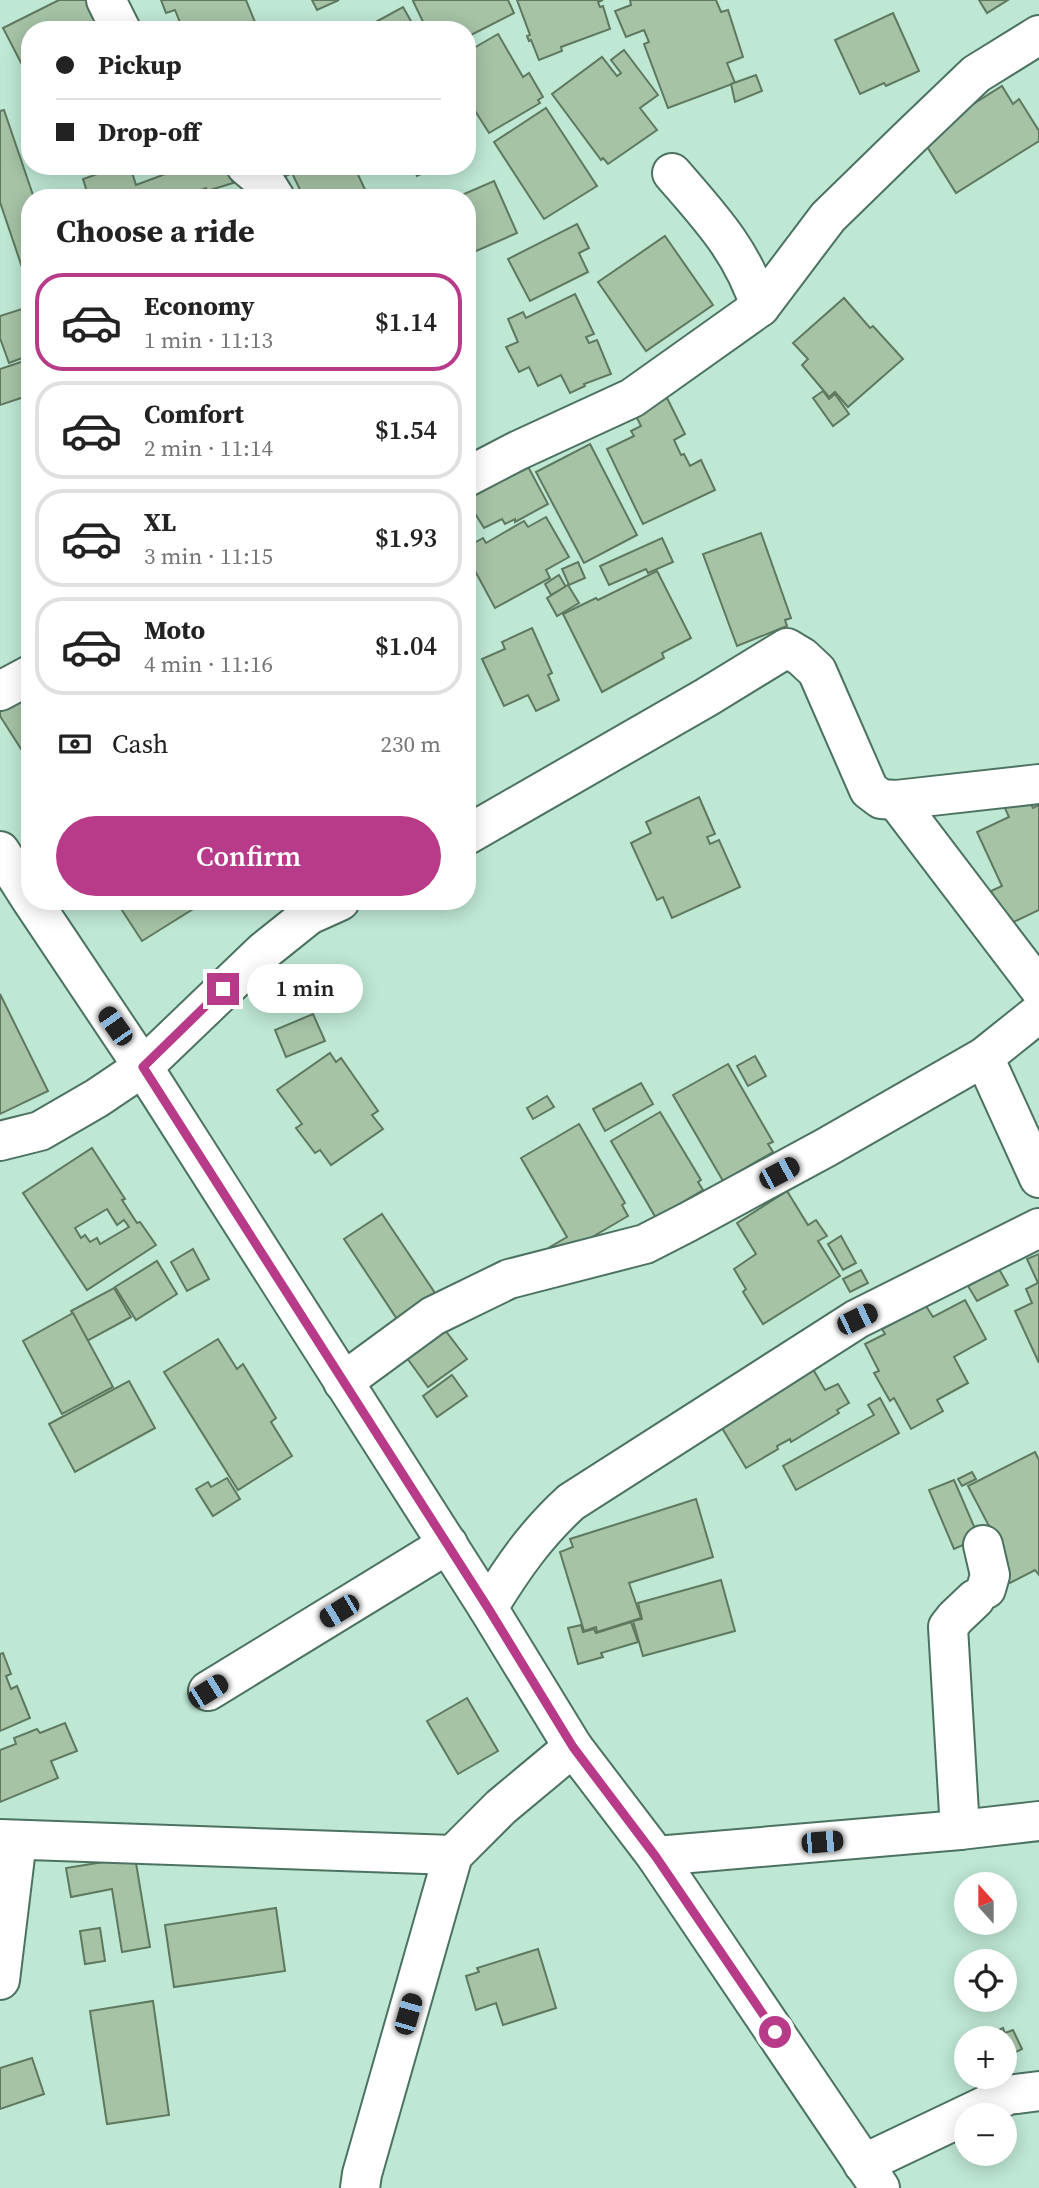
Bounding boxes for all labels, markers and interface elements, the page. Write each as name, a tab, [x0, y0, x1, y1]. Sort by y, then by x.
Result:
text: Pickup	[98, 47, 182, 83]
text: Drop-off	[98, 114, 200, 150]
text: Choose a ride	[56, 209, 255, 253]
text: Economy	[144, 288, 255, 324]
icon: car	[60, 291, 123, 354]
text: $1.14	[375, 304, 437, 340]
text: 1 min · 11:13	[144, 324, 273, 356]
text: Comfort	[144, 396, 244, 432]
icon: car	[60, 399, 123, 462]
text: $1.54	[375, 412, 437, 448]
text: 2 min · 11:14	[144, 432, 273, 464]
text: XL	[144, 504, 176, 540]
icon: car	[60, 507, 123, 570]
text: $1.93	[375, 520, 437, 556]
text: 3 min · 11:15	[144, 540, 273, 572]
text: Moto	[144, 612, 205, 648]
icon: car	[60, 615, 123, 678]
text: $1.04	[375, 628, 437, 664]
text: 4 min · 11:16	[144, 648, 273, 680]
icon: cash	[56, 725, 94, 763]
text: Cash	[112, 726, 168, 762]
text: 230 m	[380, 728, 441, 760]
button: Confirm	[56, 816, 441, 896]
callout: 1 min	[248, 964, 363, 1014]
text: 1 min	[275, 972, 335, 1004]
route end	[207, 973, 239, 1005]
car	[95, 1003, 136, 1049]
car	[756, 1154, 803, 1192]
car	[834, 1300, 881, 1338]
car	[316, 1591, 363, 1631]
car	[185, 1671, 232, 1711]
car	[801, 1830, 844, 1854]
north arrow	[954, 1872, 1017, 1936]
map controls	[954, 1872, 1017, 2166]
button: locate	[954, 1949, 1017, 2012]
car	[393, 1991, 424, 2037]
route start	[759, 2016, 791, 2048]
button: +	[954, 2026, 1017, 2089]
button: −	[954, 2103, 1017, 2166]

